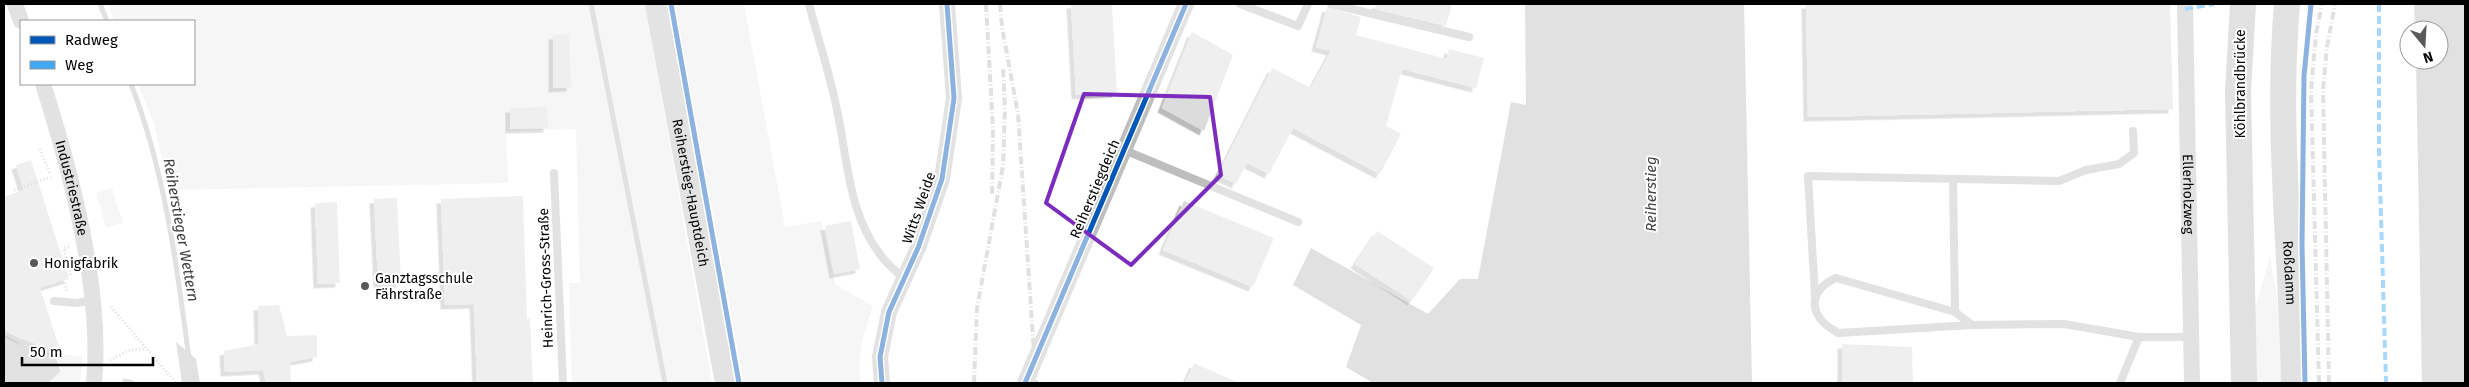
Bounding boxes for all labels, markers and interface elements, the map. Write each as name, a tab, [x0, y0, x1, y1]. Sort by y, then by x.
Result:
legend	[20, 20, 195, 85]
north arrow	[2399, 20, 2449, 70]
street label: Köhlbrandbrücke	[2232, 29, 2249, 139]
text: Radweg	[65, 31, 118, 49]
text: N	[2421, 47, 2435, 66]
text: Weg	[65, 56, 93, 74]
street label: Reiherstieg-Hauptdeich	[669, 117, 713, 268]
street label: Reiherstiegdeich	[1066, 137, 1124, 241]
street label: Industriestraße	[52, 138, 91, 237]
street label: Ellerholzweg	[2179, 154, 2198, 235]
water label: Reiherstieg	[1642, 156, 1660, 232]
water label: Reiherstieger Wettern	[160, 157, 202, 303]
street label: Witts Weide	[899, 170, 939, 246]
street label: Heinrich-Gross-Straße	[535, 208, 557, 348]
street label: Roßdamm	[2279, 240, 2300, 306]
place label: Honigfabrik	[44, 255, 119, 272]
marker: Honigfabrik	[28, 257, 40, 269]
place label: Ganztagsschule Fährstraße	[375, 270, 473, 303]
marker: Ganztagsschule Fährstraße	[359, 280, 371, 292]
scale bar	[22, 334, 154, 366]
text: 50 m	[30, 343, 63, 361]

